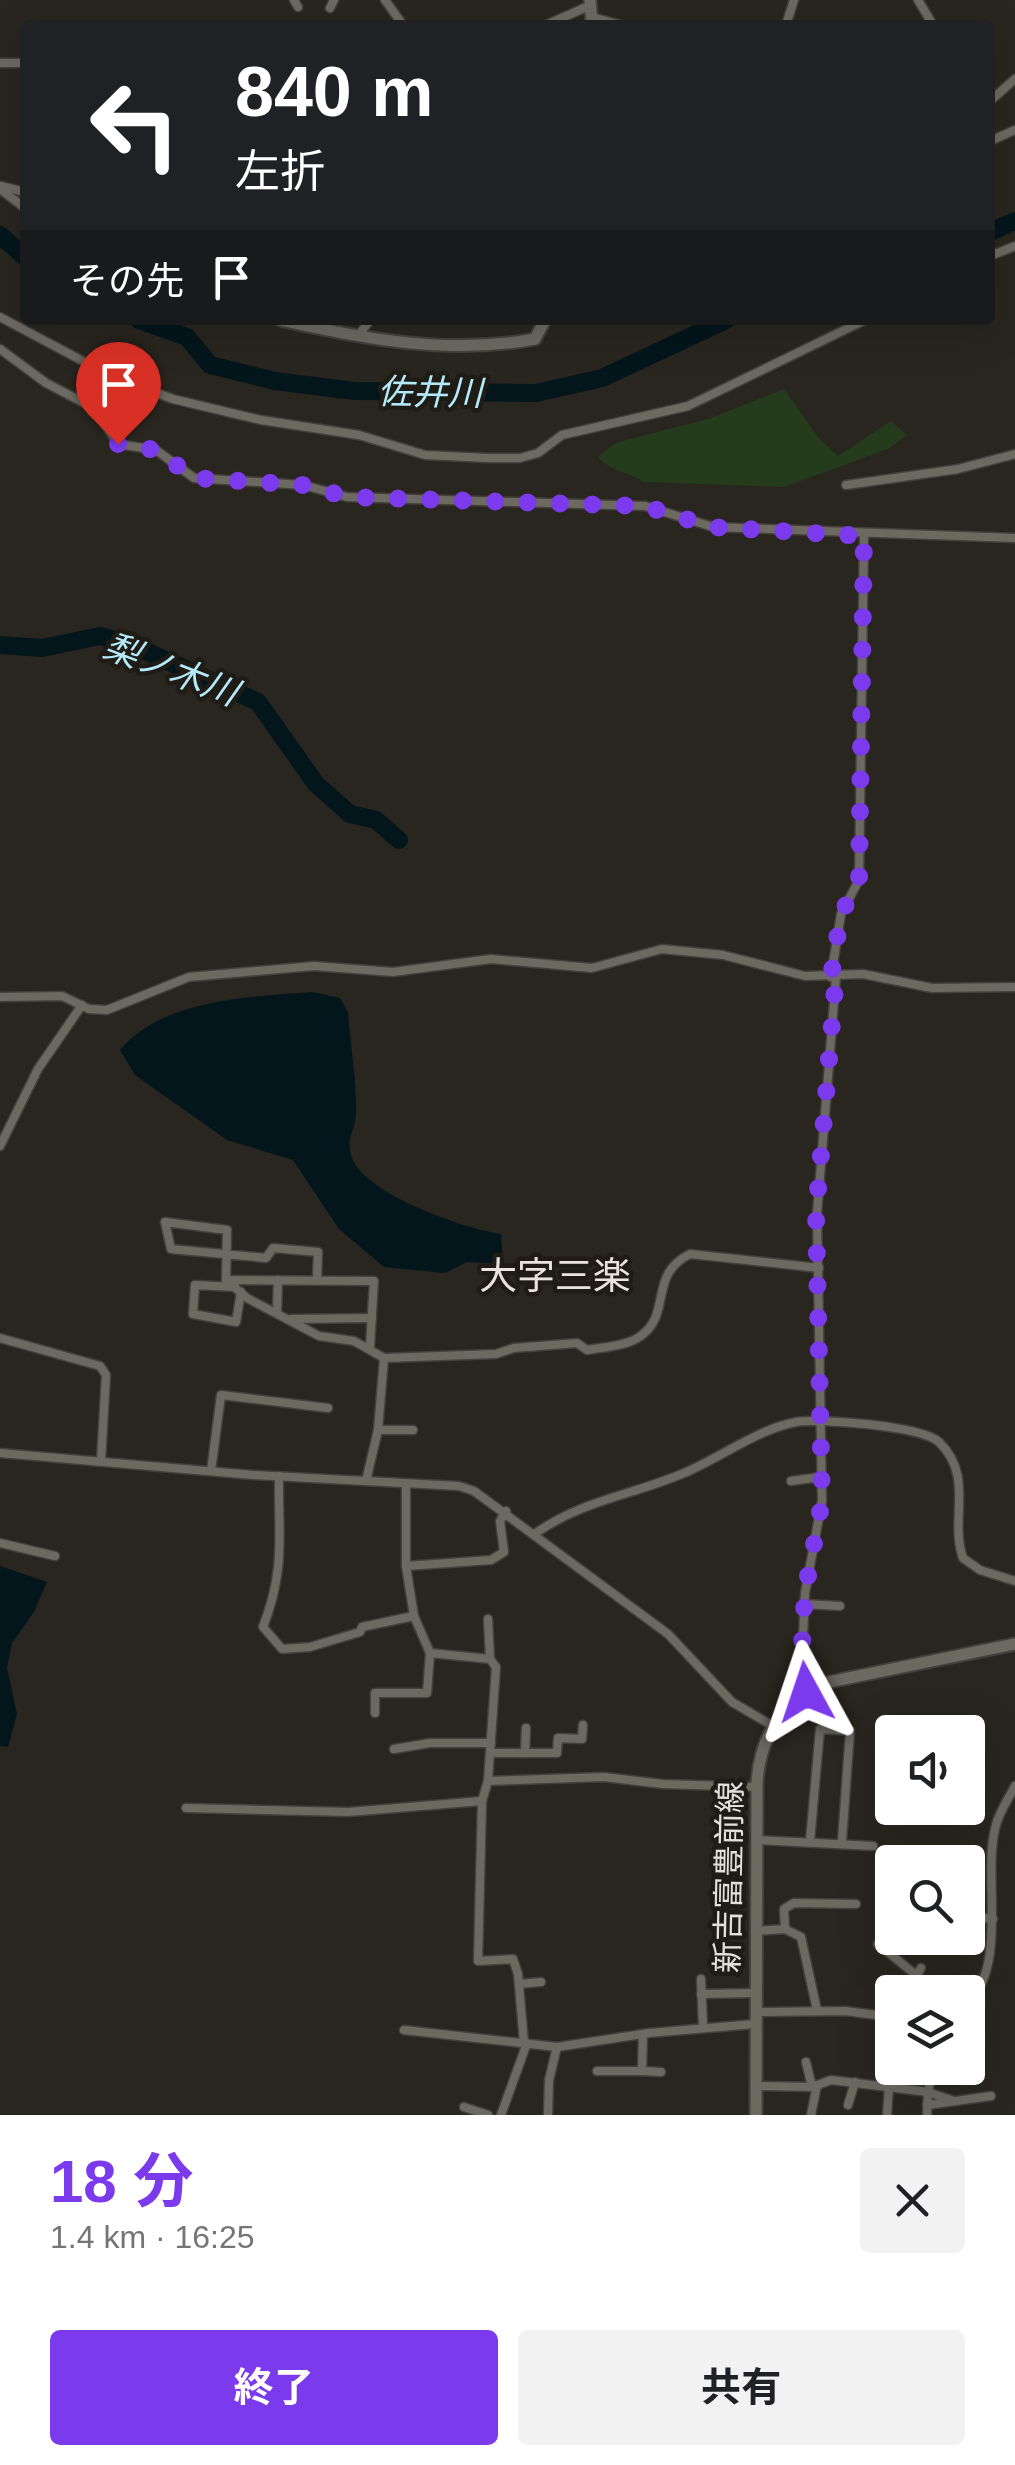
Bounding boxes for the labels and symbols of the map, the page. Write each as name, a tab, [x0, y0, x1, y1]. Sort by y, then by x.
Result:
pin	[76, 342, 161, 445]
water label: 佐井川	[377, 372, 487, 412]
water label: 梨ノ木川	[99, 626, 247, 714]
district label: 大字三楽	[479, 1255, 631, 1297]
position arrow	[754, 1640, 858, 1744]
street label: 新吉富豊前線	[709, 1781, 749, 1973]

